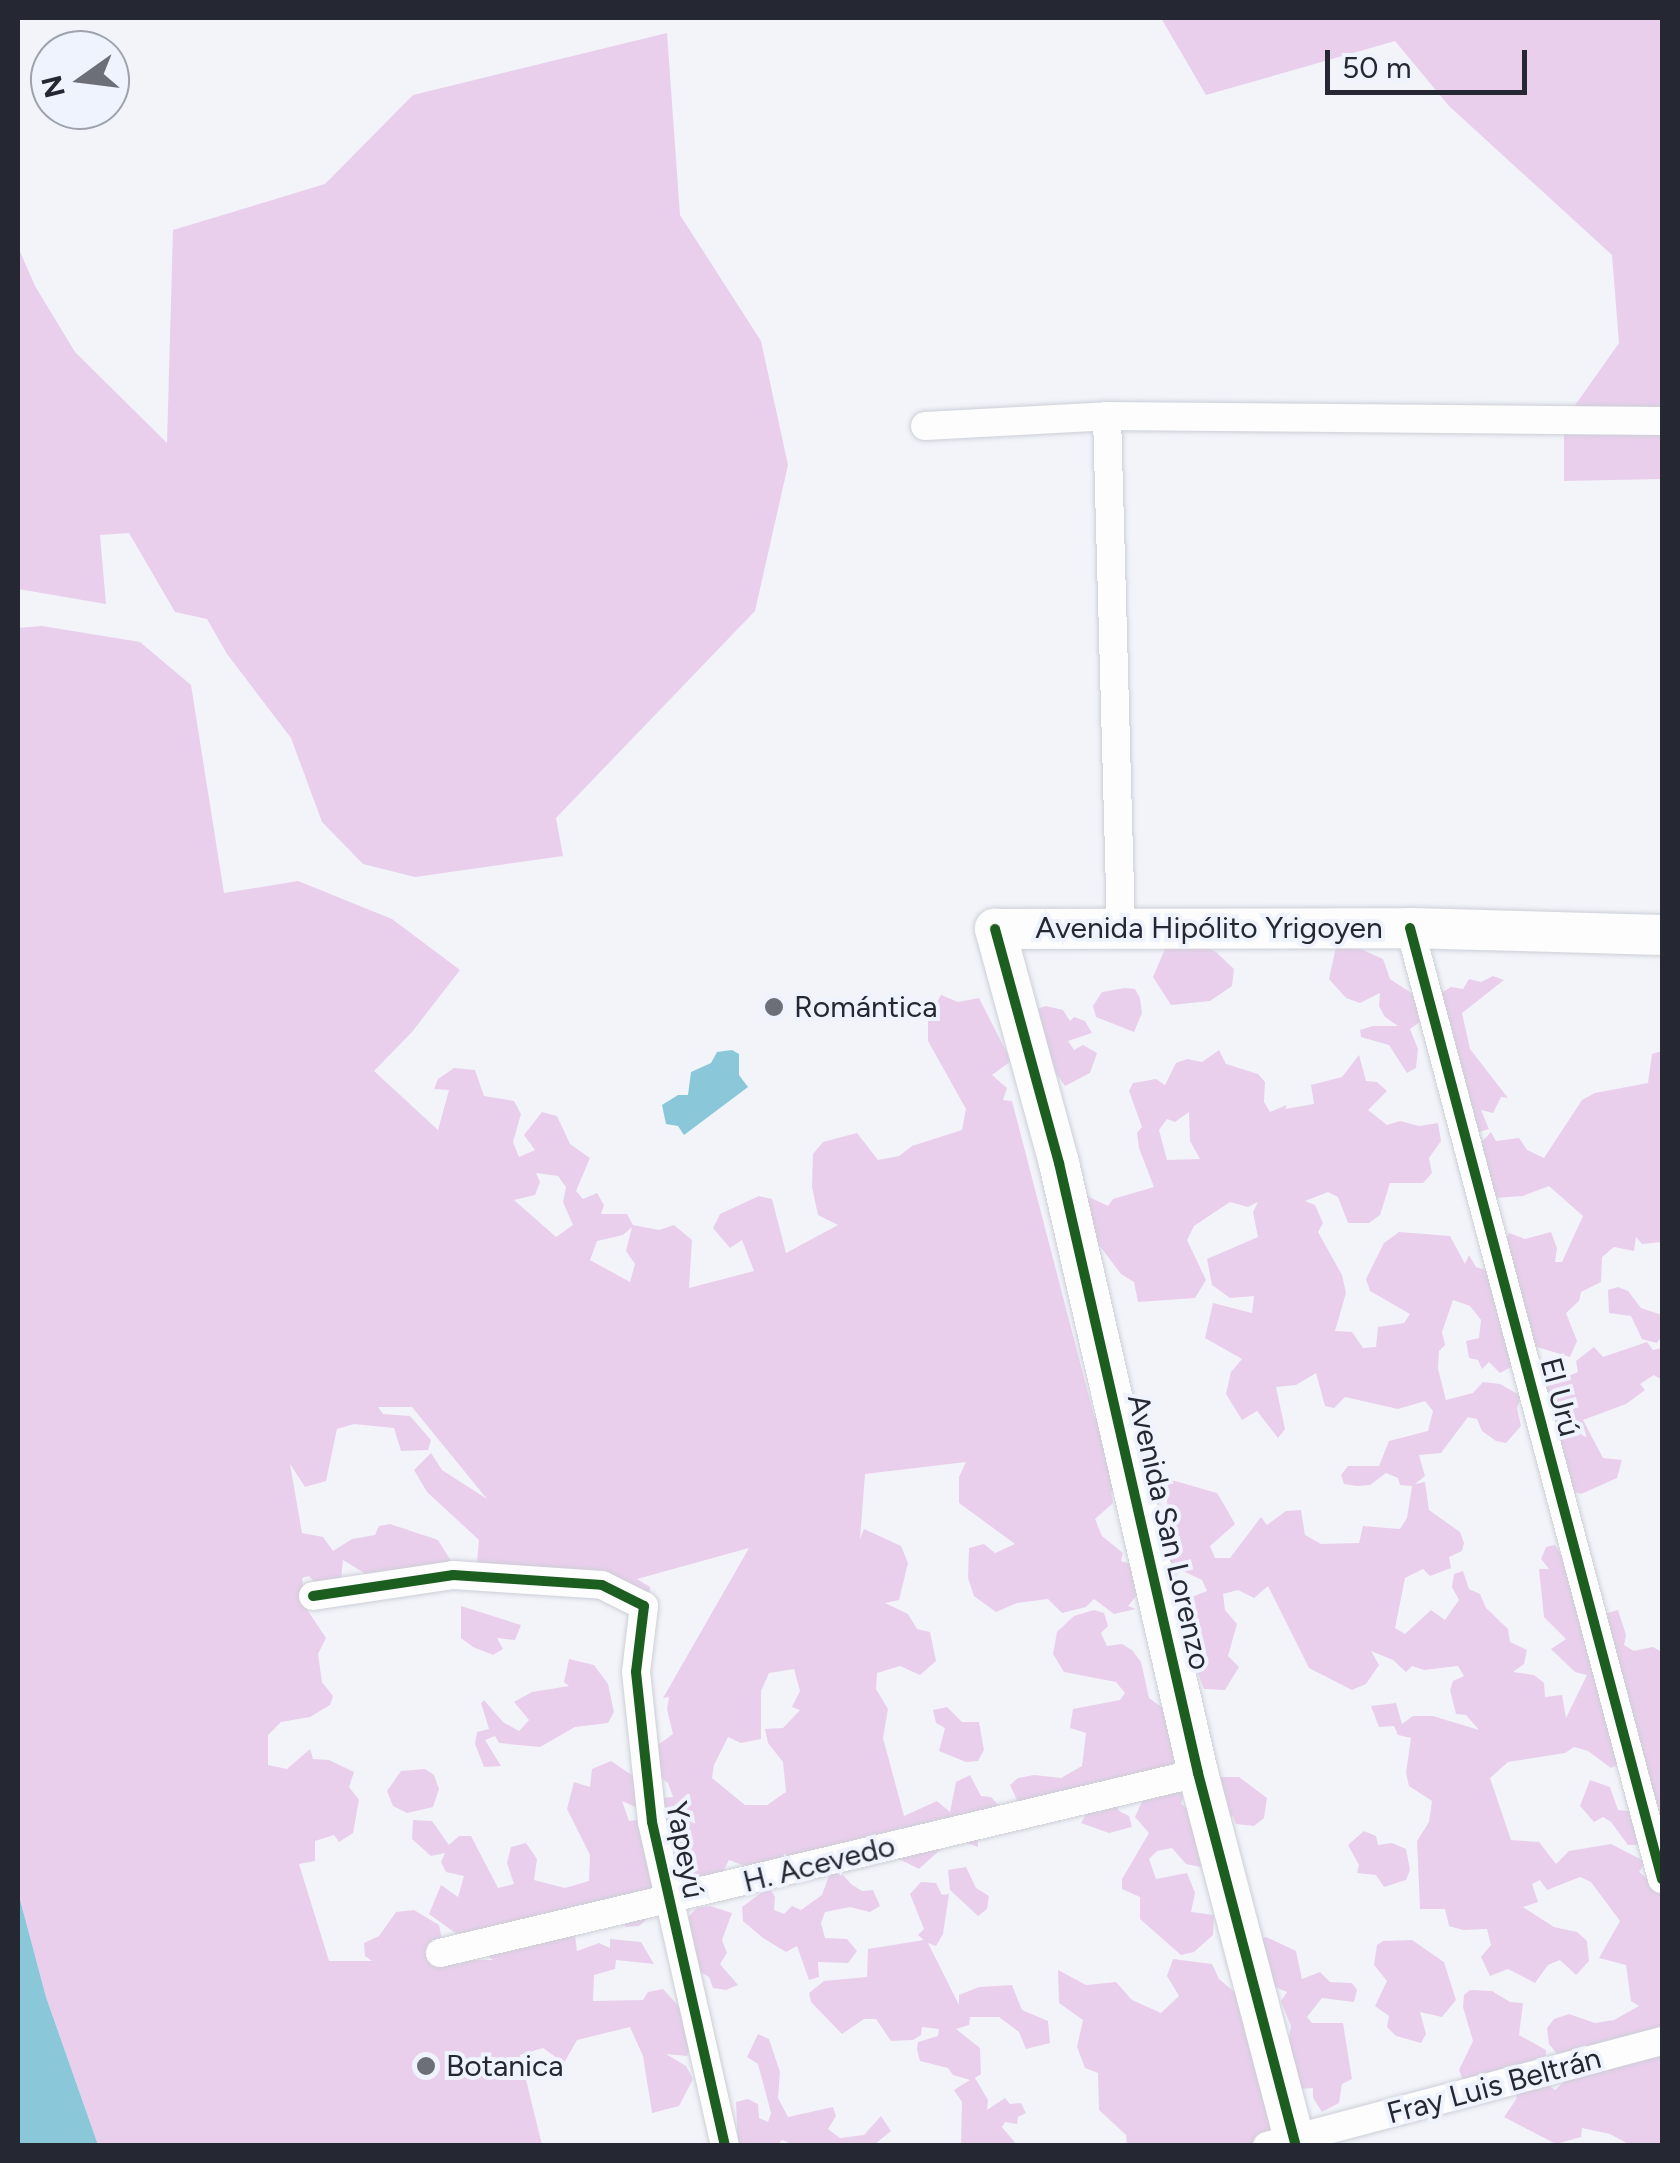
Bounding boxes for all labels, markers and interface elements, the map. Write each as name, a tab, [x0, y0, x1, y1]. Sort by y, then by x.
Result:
north arrow	[30, 30, 130, 130]
scale bar	[1330, 30, 1532, 92]
text: 50 m	[1342, 49, 1411, 86]
text: N	[34, 72, 72, 101]
street label: Avenida Hipólito Yrigoyen	[1035, 910, 1383, 946]
place label: Romántica	[794, 989, 938, 1025]
marker: Romántica	[763, 996, 785, 1018]
street label: El Urú	[1532, 1354, 1588, 1440]
street label: Avenida San Lorenzo	[1120, 1391, 1218, 1673]
street label: Yapeyú	[658, 1799, 712, 1901]
street label: H. Acevedo	[739, 1828, 899, 1900]
street label: Fray Luis Beltrán	[1383, 2040, 1605, 2132]
place label: Botanica	[446, 2048, 564, 2084]
marker: Botanica	[415, 2055, 437, 2077]

